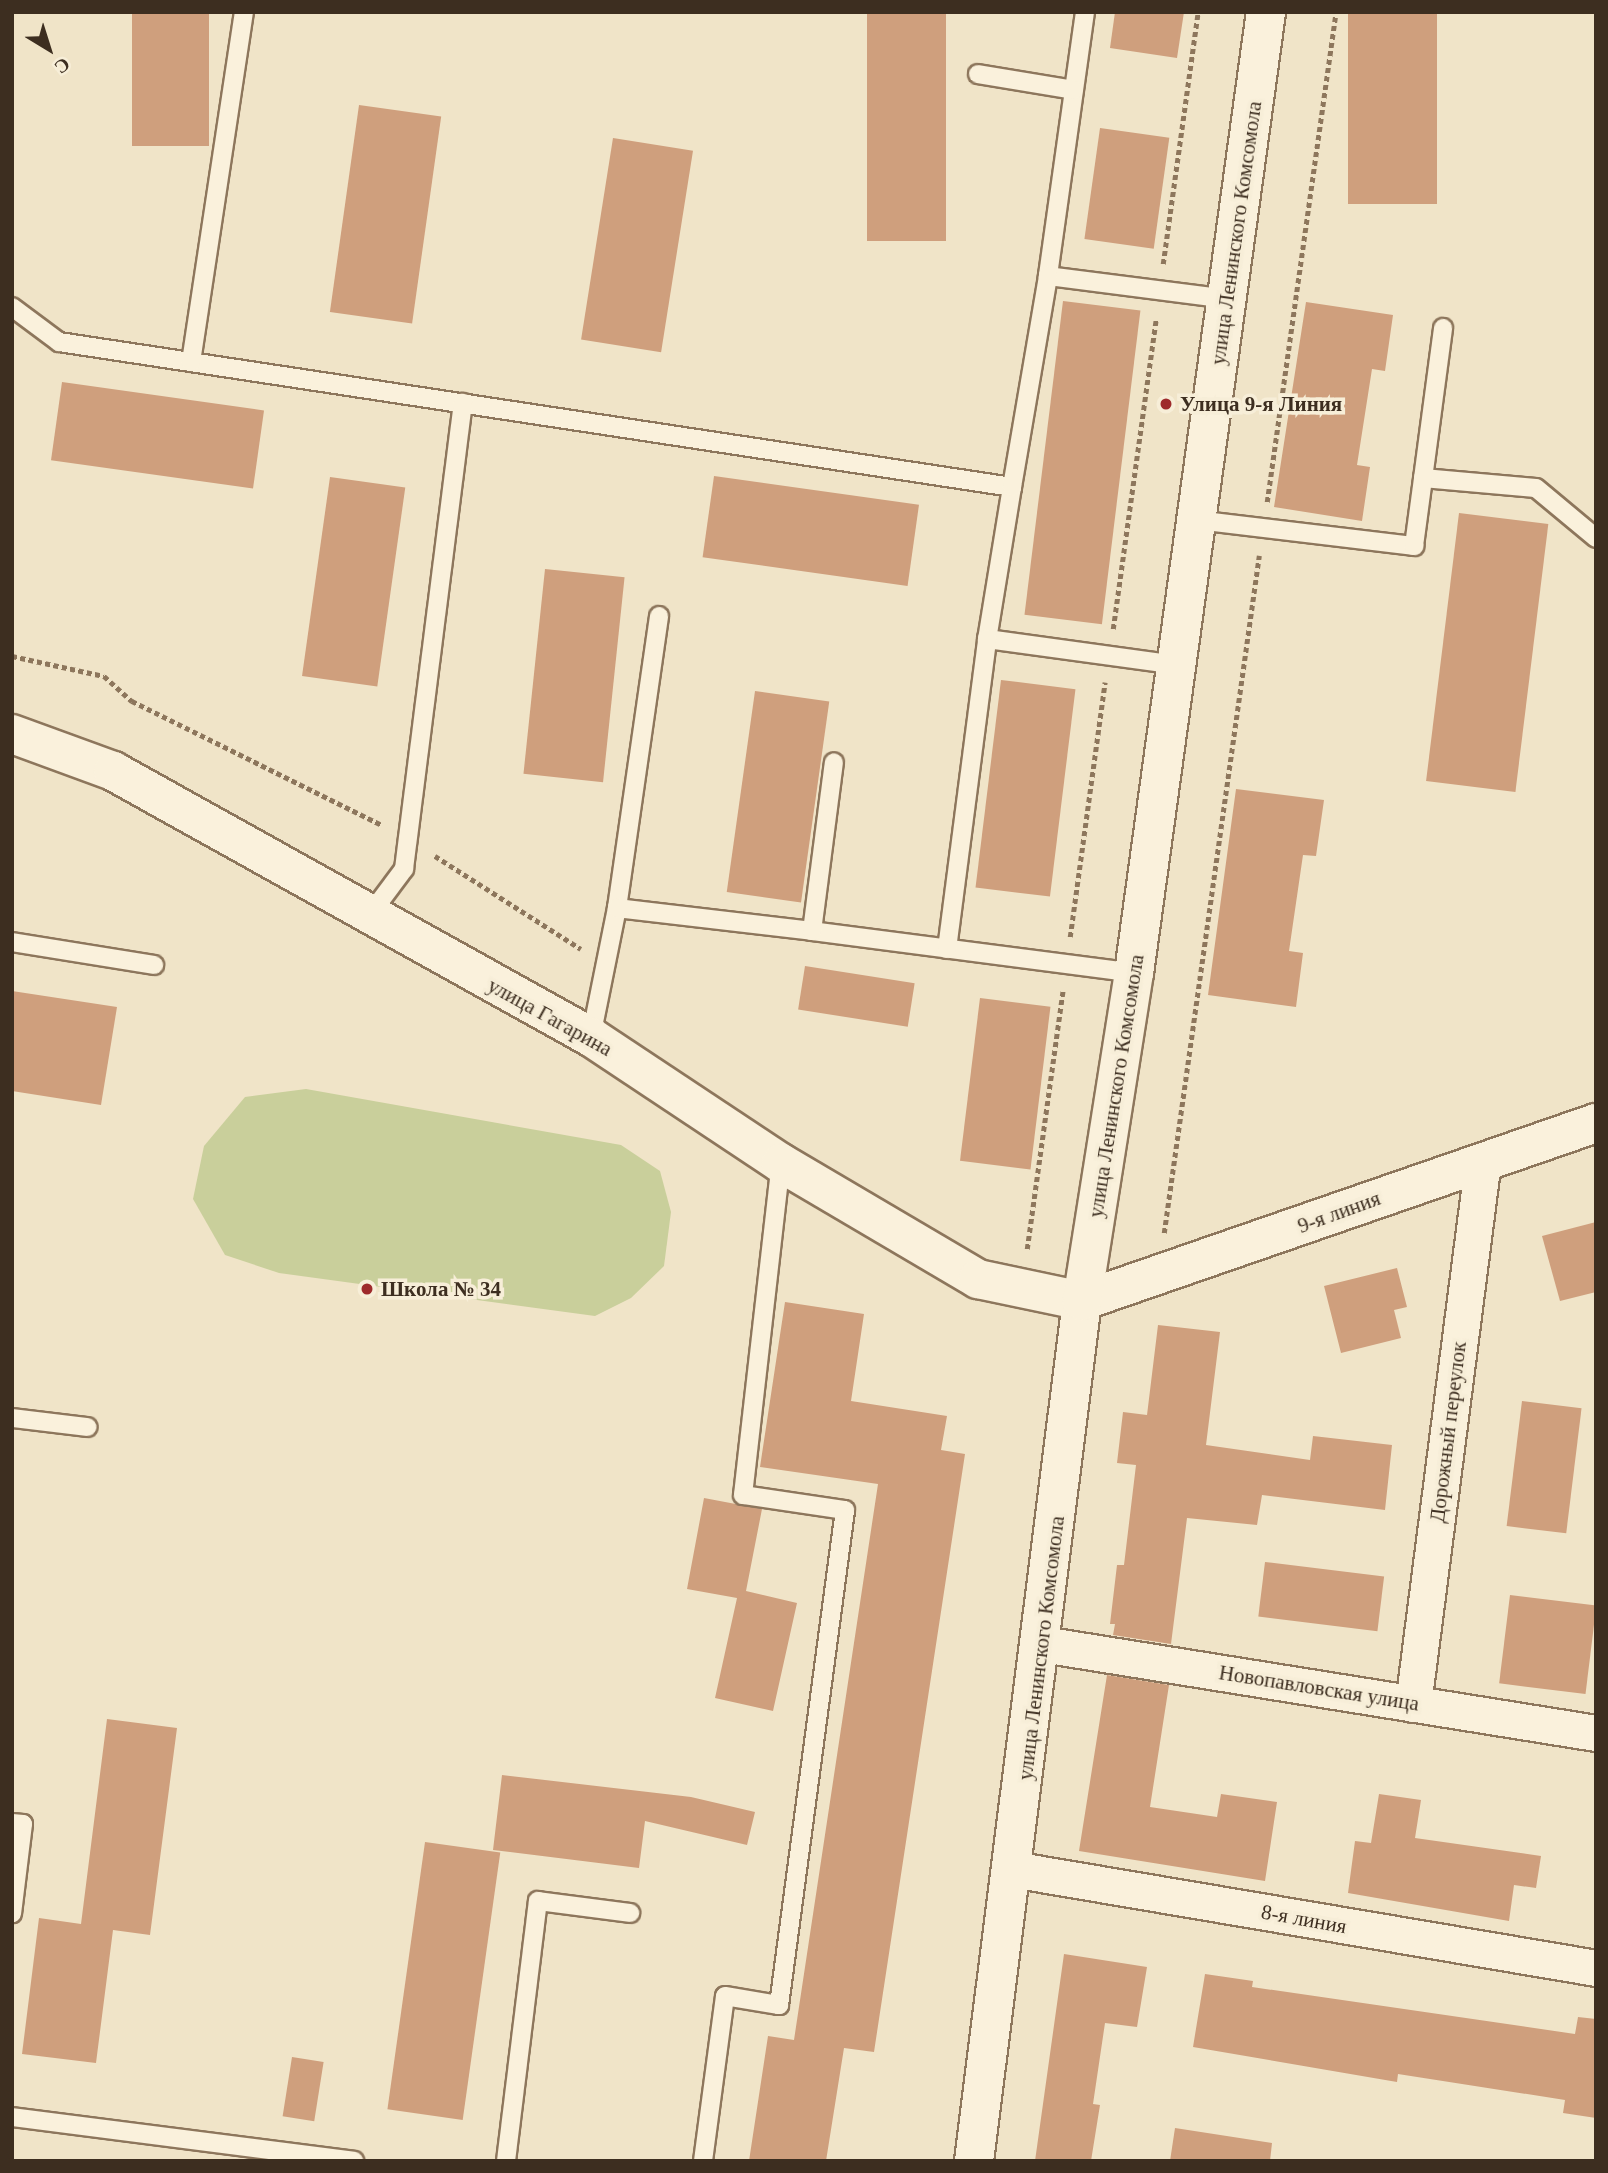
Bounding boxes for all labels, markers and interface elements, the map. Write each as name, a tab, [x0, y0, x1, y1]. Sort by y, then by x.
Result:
north arrow	[14, 14, 84, 84]
text: С	[50, 53, 74, 78]
street label: улица Ленинского Комсомола	[1205, 99, 1267, 367]
place label: Улица 9-я Линия	[1180, 391, 1342, 417]
marker: Улица 9-я Линия	[1158, 396, 1174, 412]
street label: улица Ленинского Комсомола	[1083, 953, 1149, 1219]
street label: улица Гагарина	[483, 972, 617, 1062]
street label: 9-я линия	[1294, 1185, 1384, 1239]
place label: Школа № 34	[381, 1276, 501, 1302]
marker: Школа № 34	[359, 1281, 375, 1297]
street label: Дорожный переулок	[1424, 1340, 1472, 1524]
street label: улица Ленинского Комсомола	[1012, 1514, 1070, 1782]
street label: Новопавловская улица	[1217, 1660, 1421, 1716]
street label: 8-я линия	[1259, 1899, 1349, 1939]

